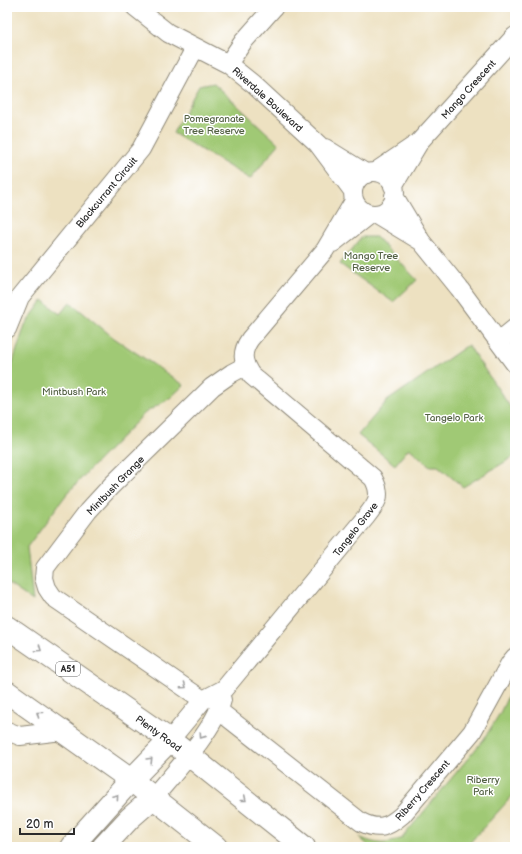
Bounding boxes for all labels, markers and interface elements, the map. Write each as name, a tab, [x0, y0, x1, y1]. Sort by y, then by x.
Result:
street label: Mango Crescent	[439, 58, 498, 122]
street label: Riverdale Boulevard	[230, 65, 305, 135]
park label: Pomegranate Tree Reserve	[183, 113, 245, 137]
street label: Blackcurrant Circuit	[74, 155, 140, 231]
park label: Mango Tree Reserve	[344, 250, 398, 274]
park label: Mintbush Park	[42, 386, 106, 398]
park label: Tangelo Park	[425, 412, 483, 424]
street label: Mintbush Grange	[84, 453, 147, 518]
street label: Tangelo Grove	[331, 500, 381, 559]
one-way arrow	[35, 644, 42, 652]
road number: A51	[56, 662, 80, 676]
one-way arrow	[180, 681, 187, 689]
one-way arrow	[36, 712, 43, 719]
street label: Plenty Road	[133, 713, 184, 755]
one-way arrow	[200, 732, 207, 739]
one-way arrow	[145, 757, 153, 765]
street label: Riberry Crescent	[393, 758, 452, 824]
park label: Riberry Park	[466, 774, 500, 798]
one-way arrow	[240, 794, 247, 801]
one-way arrow	[112, 795, 119, 802]
scale bar	[20, 810, 74, 836]
text: 20 m	[26, 817, 53, 832]

